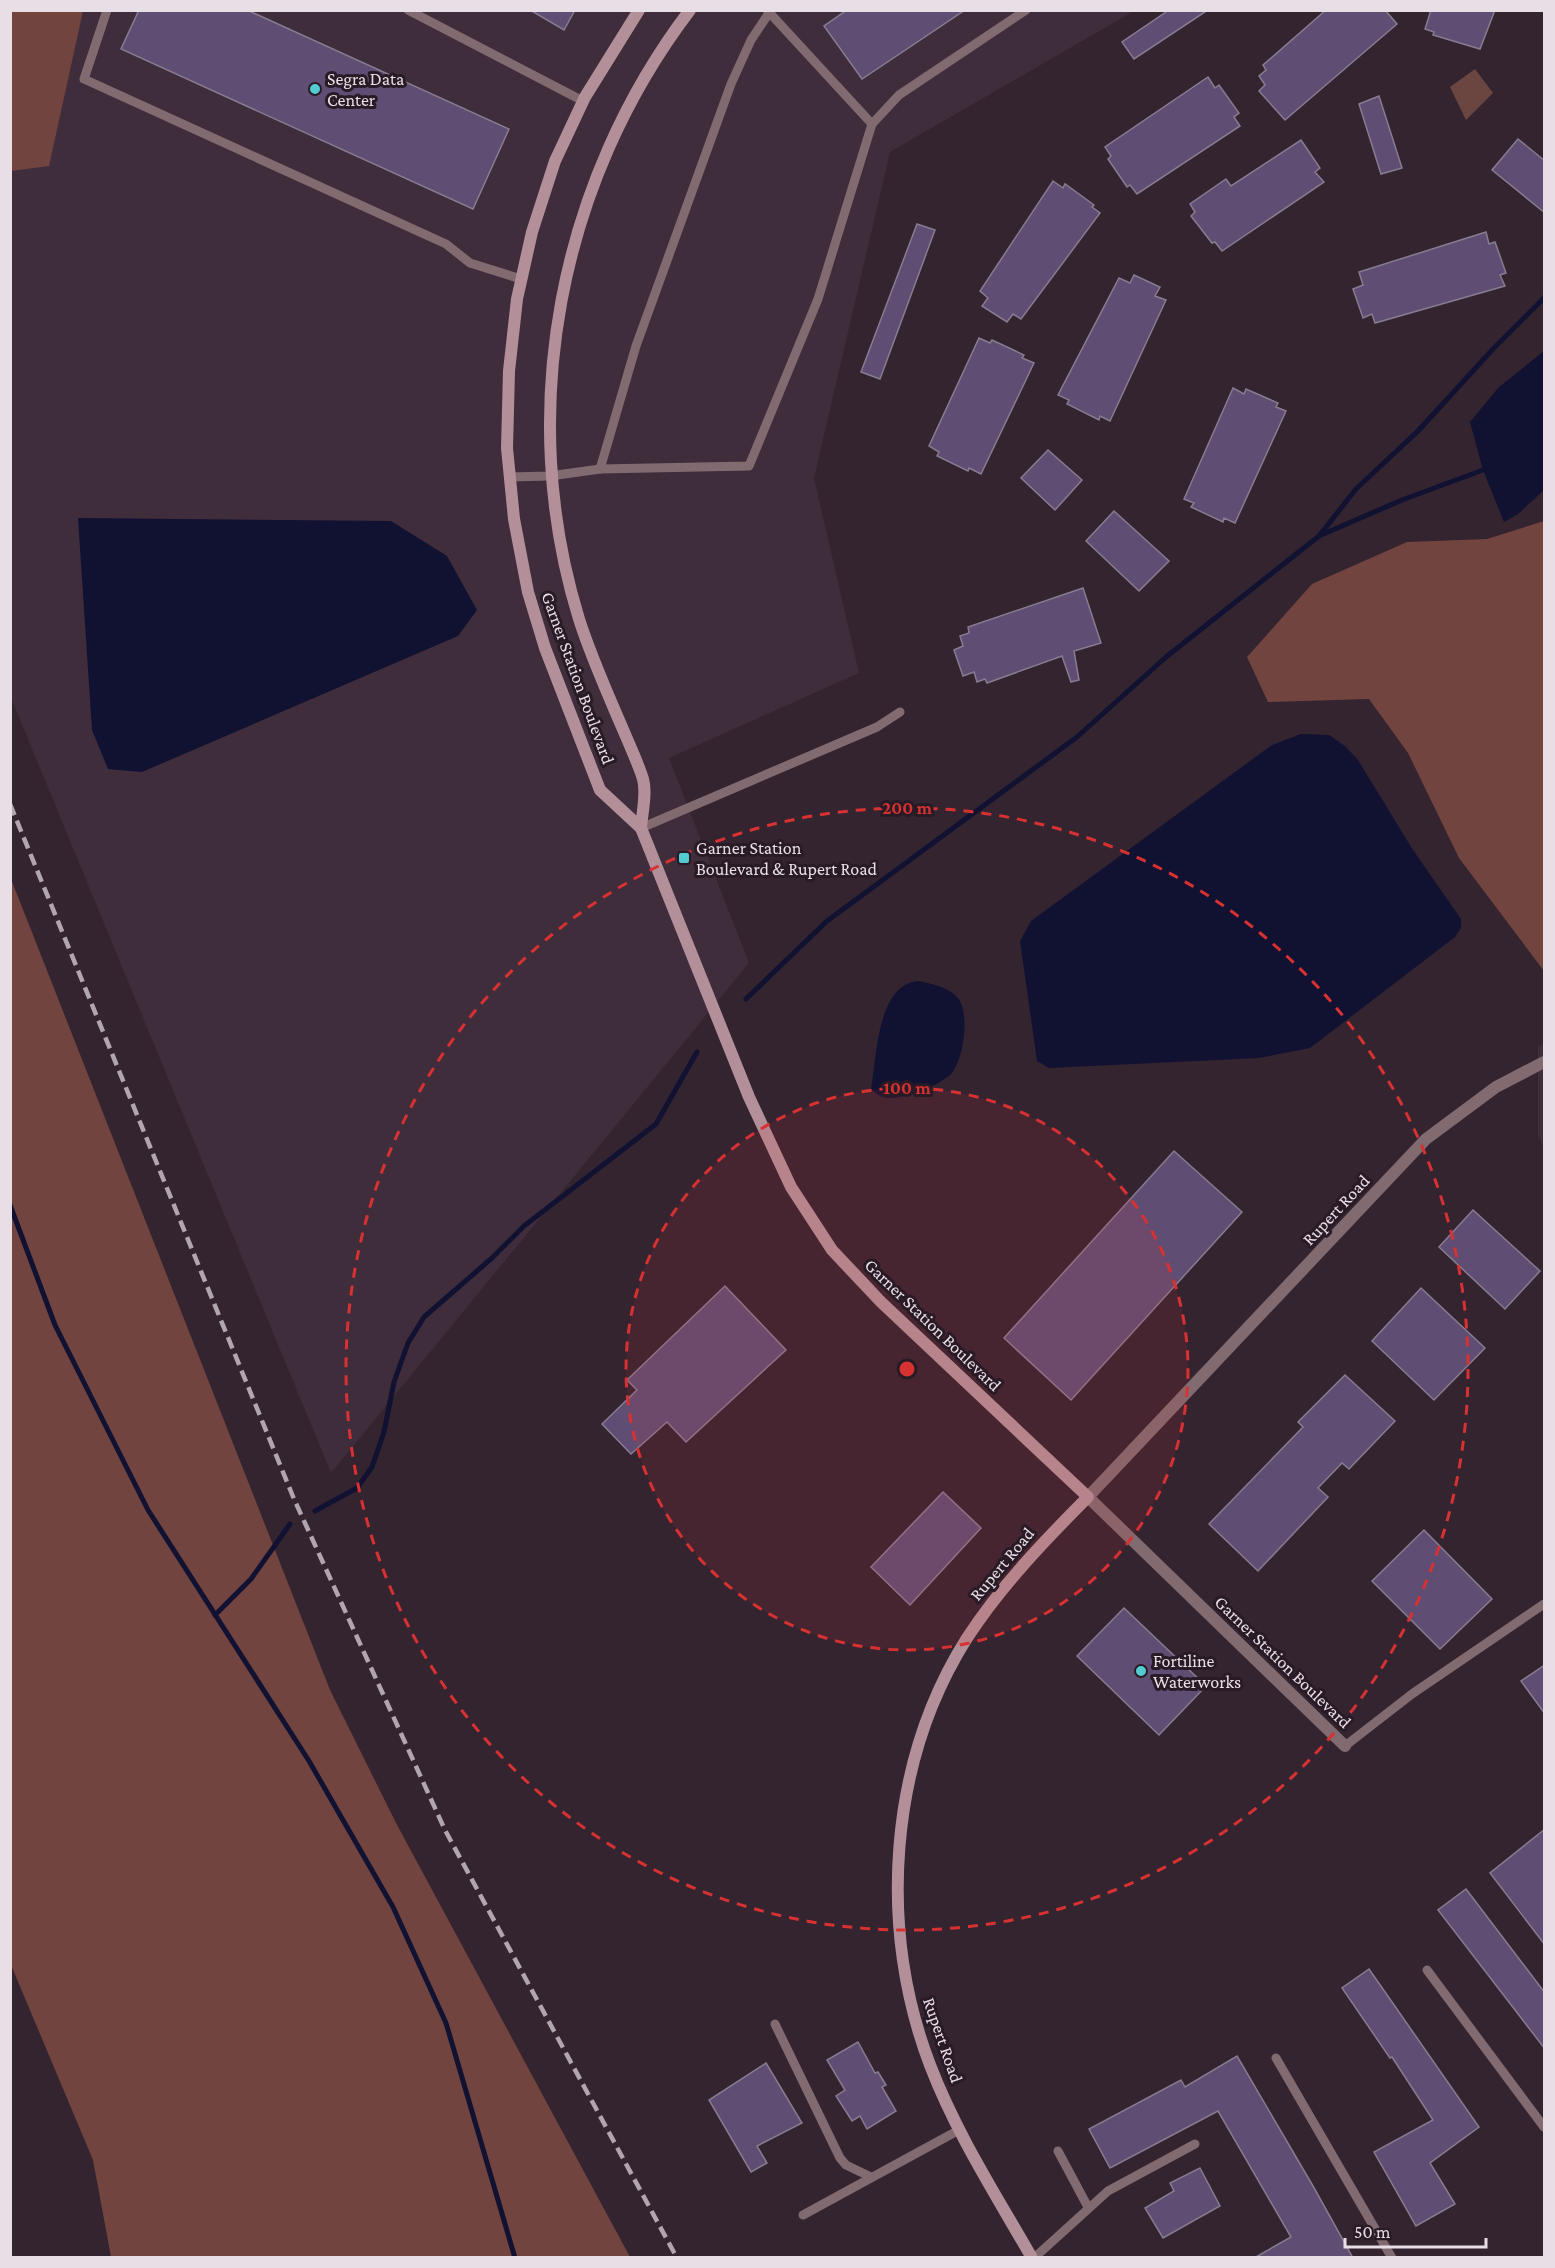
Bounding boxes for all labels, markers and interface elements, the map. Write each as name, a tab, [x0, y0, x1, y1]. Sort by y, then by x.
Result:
place label: Segra Data Center	[327, 69, 404, 110]
marker: Segra Data Center	[308, 82, 322, 96]
street label: Garner Station Boulevard	[538, 589, 619, 767]
text: 200 m	[882, 798, 933, 818]
place label: Garner Station Boulevard & Rupert Road	[696, 838, 878, 879]
marker: Garner Station Boulevard & Rupert Road	[677, 851, 691, 865]
text: 100 m	[883, 1078, 931, 1098]
street label: Rupert Road	[1298, 1170, 1374, 1249]
street label: Garner Station Boulevard	[861, 1255, 1006, 1396]
centre of rings	[897, 1359, 917, 1379]
street label: Rupert Road	[966, 1523, 1039, 1604]
street label: Garner Station Boulevard	[1211, 1592, 1356, 1733]
place label: Fortiline Waterworks	[1153, 1651, 1241, 1692]
marker: Fortiline Waterworks	[1134, 1664, 1148, 1678]
street label: Rupert Road	[919, 1995, 967, 2086]
scale bar	[1345, 2211, 1486, 2249]
text: 50 m	[1354, 2222, 1391, 2242]

